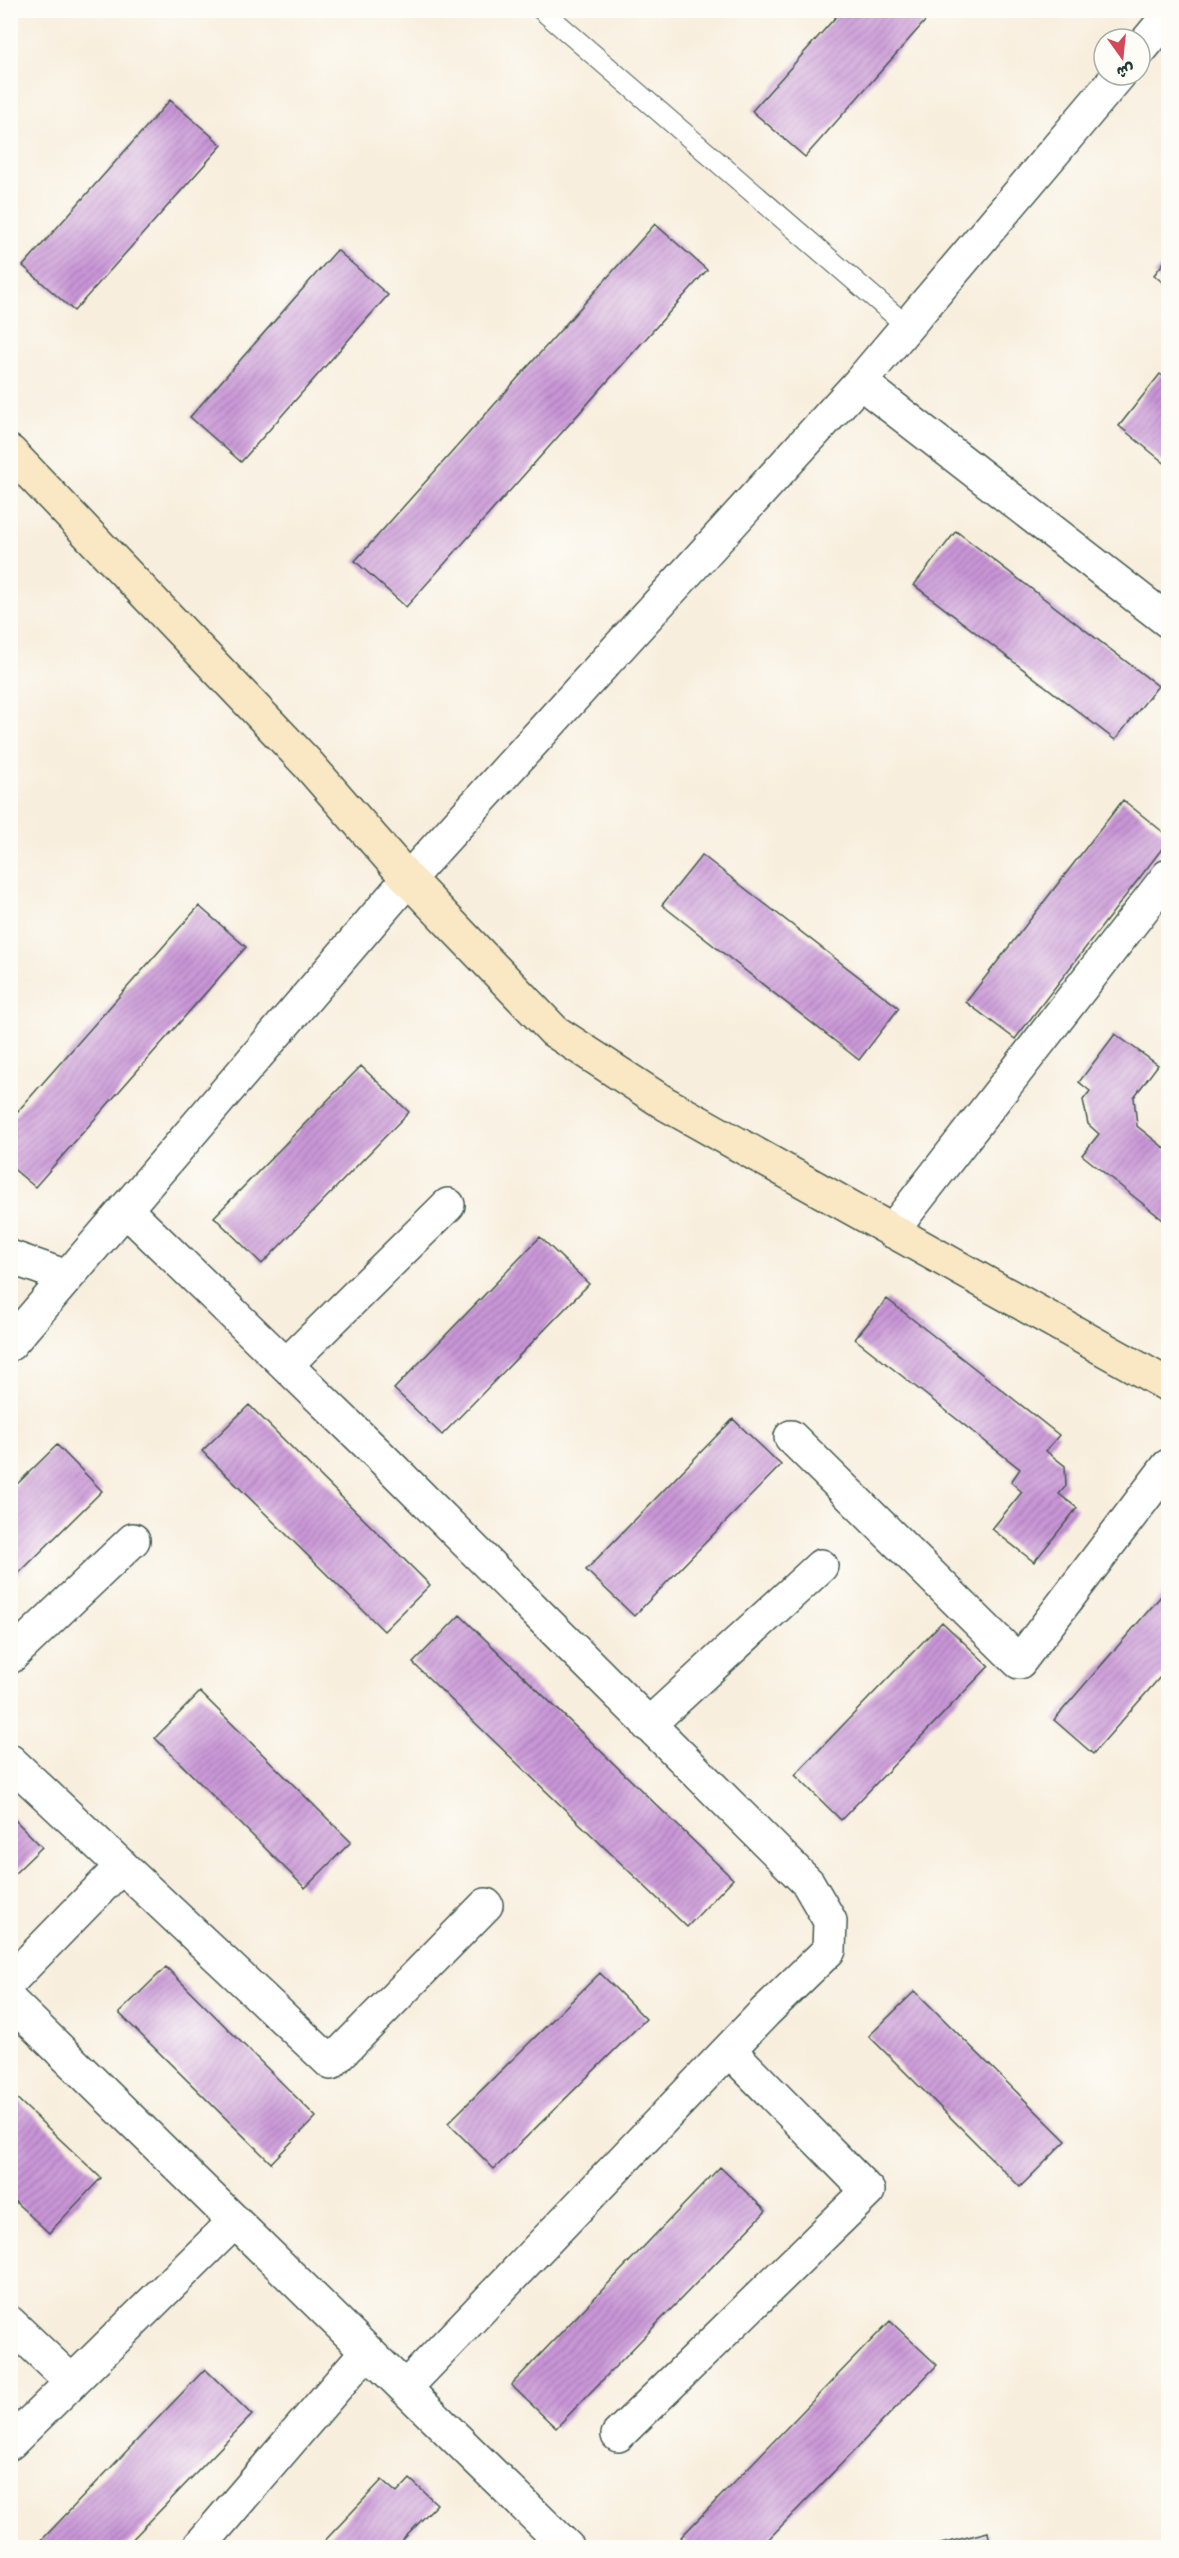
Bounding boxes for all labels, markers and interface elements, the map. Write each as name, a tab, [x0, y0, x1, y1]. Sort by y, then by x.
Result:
north arrow	[1092, 27, 1152, 87]
text: ش	[1114, 56, 1137, 84]

